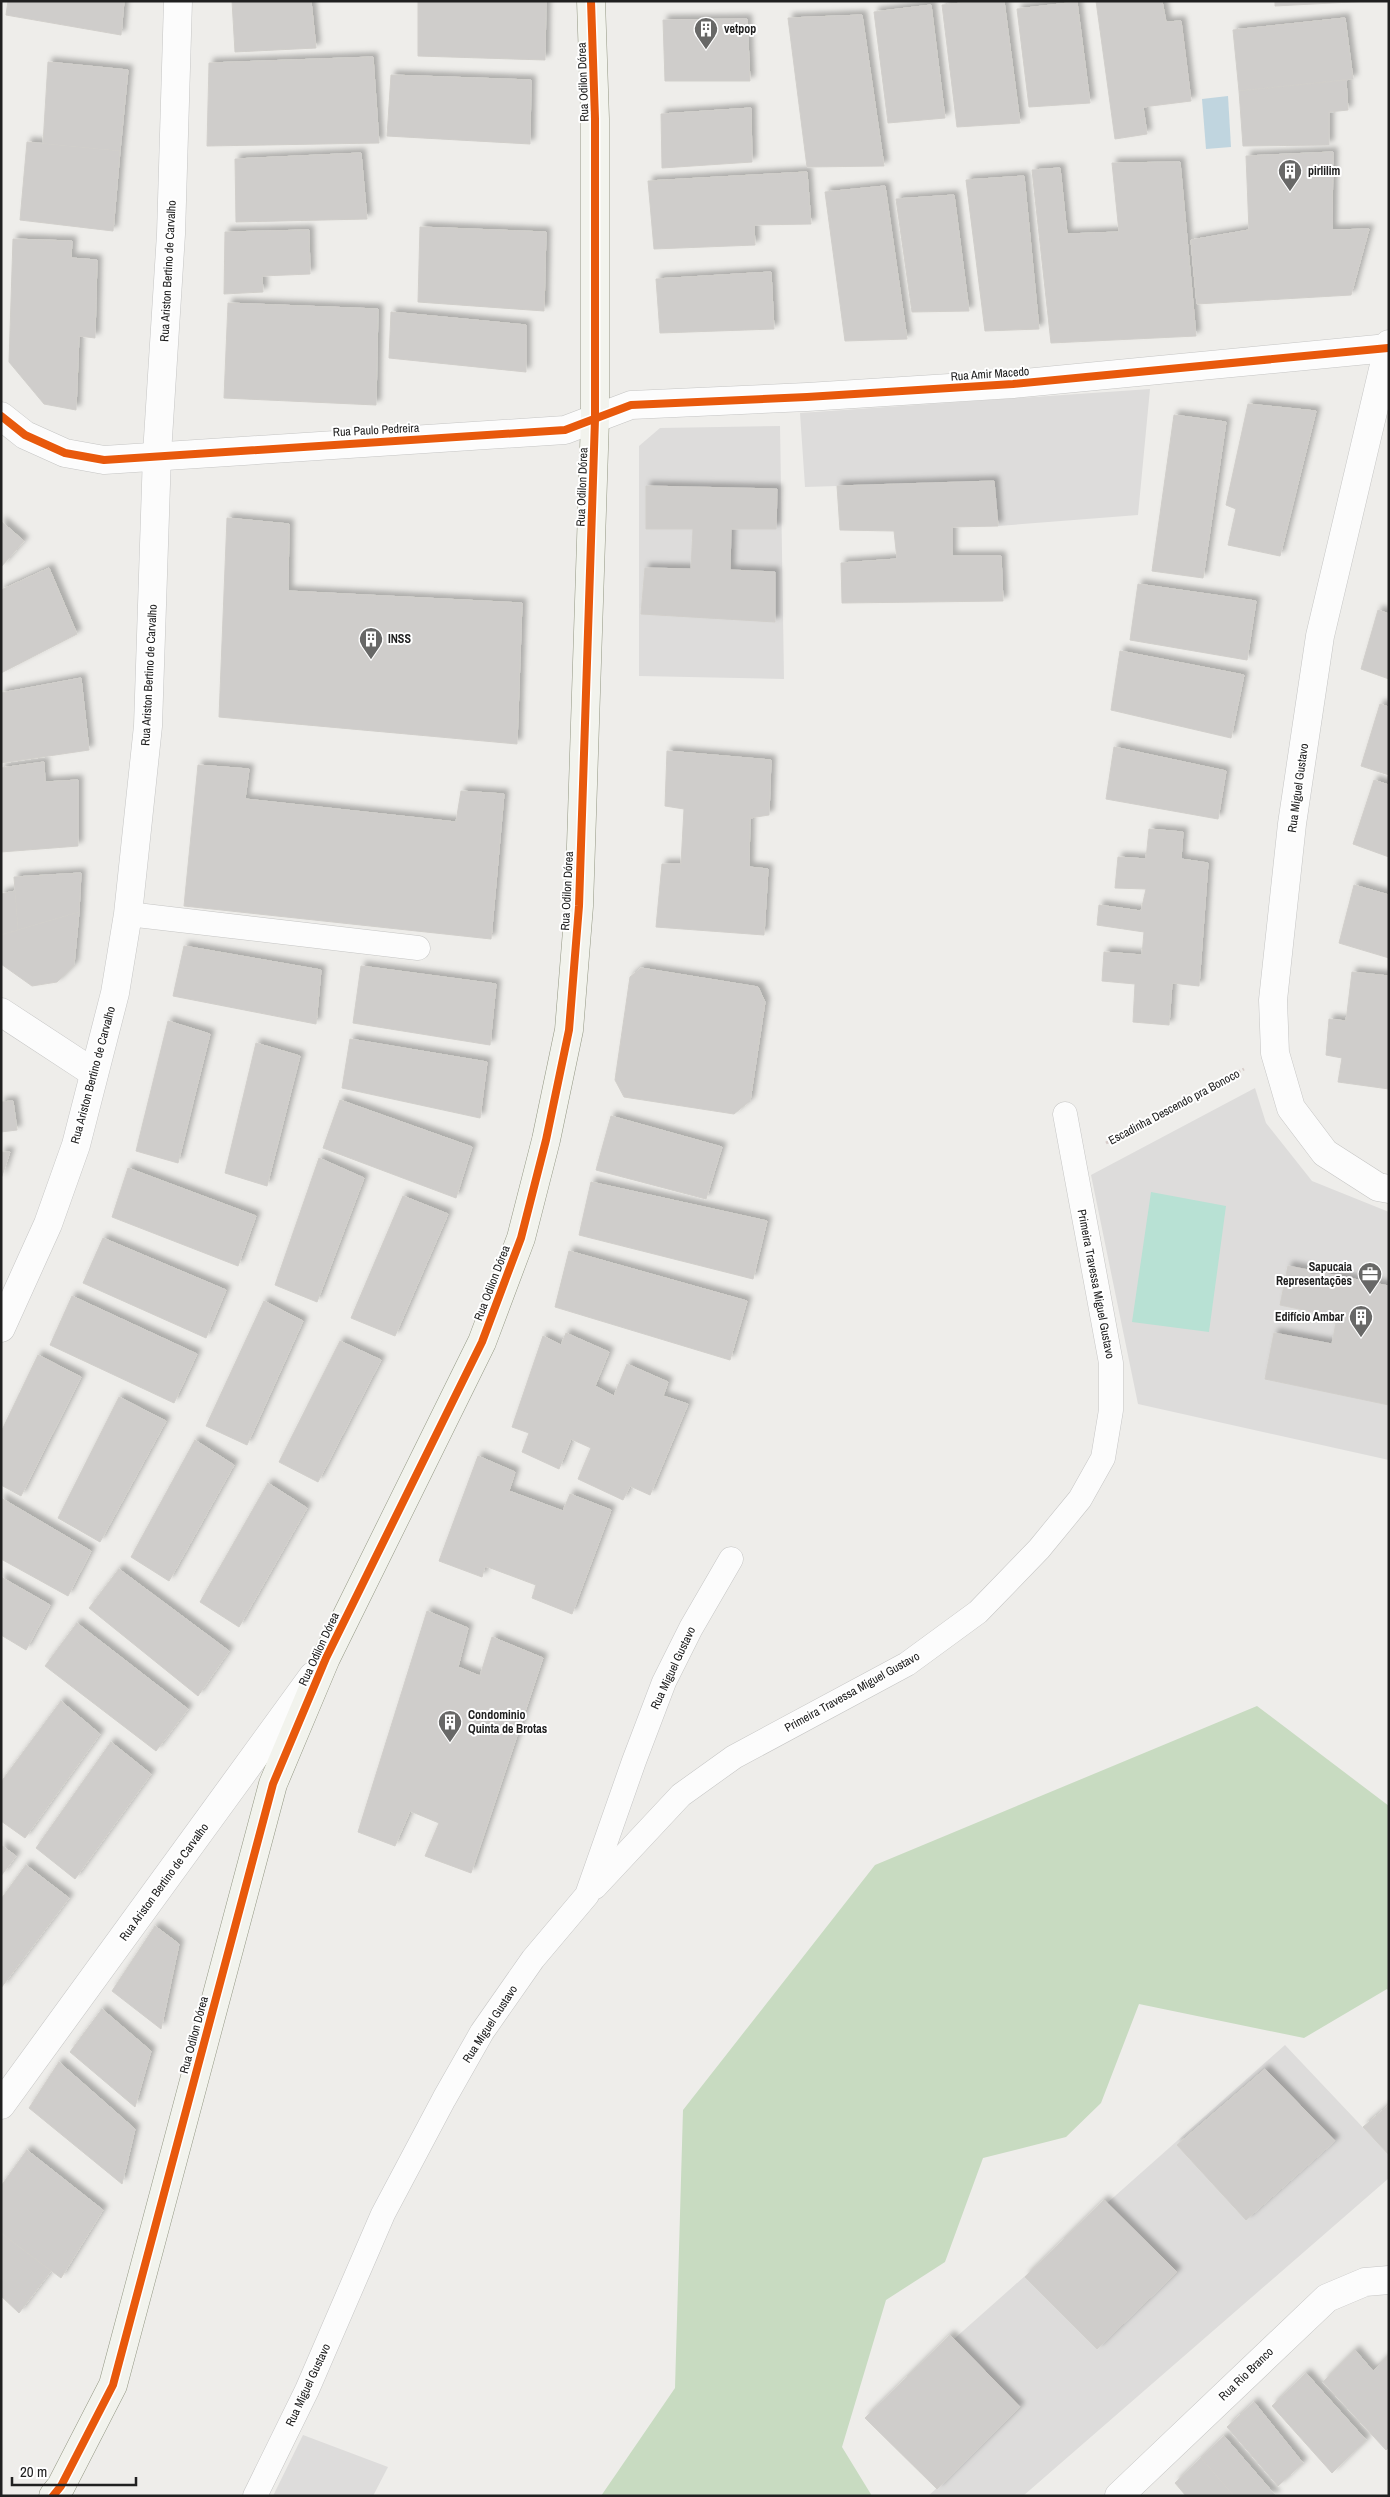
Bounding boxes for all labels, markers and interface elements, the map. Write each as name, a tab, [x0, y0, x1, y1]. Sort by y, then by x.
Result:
building icon: vetpop	[693, 16, 719, 50]
place label: vetpop	[724, 21, 756, 37]
street label: Rua Odilon Dórea	[574, 42, 592, 122]
building icon: pirlilim	[1277, 158, 1303, 192]
place label: pirlilim	[1308, 163, 1341, 179]
street label: Rua Ariston Bertino de Carvalho	[156, 200, 180, 342]
street label: Rua Amir Macedo	[950, 363, 1030, 385]
street label: Rua Paulo Pedreira	[332, 420, 420, 440]
street label: Rua Odilon Dórea	[573, 447, 591, 527]
street label: Rua Ariston Bertino de Carvalho	[137, 604, 161, 746]
building icon: INSS	[358, 626, 384, 660]
place label: INSS	[388, 631, 411, 647]
street label: Rua Miguel Gustavo	[1284, 742, 1312, 834]
street label: Rua Odilon Dórea	[557, 850, 577, 931]
street label: Rua Ariston Bertino de Carvalho	[67, 1004, 119, 1146]
street label: Escadinha Descendo pra Bonoco	[1106, 1066, 1242, 1148]
street label: Primeira Travessa Miguel Gustavo	[1074, 1208, 1118, 1360]
street label: Rua Odilon Dórea	[470, 1243, 514, 1323]
place label: Sapucaia Representações	[1276, 1259, 1353, 1289]
office icon: Sapucaia Representações	[1357, 1261, 1383, 1295]
building icon: Edifício Ambar	[1348, 1304, 1374, 1338]
place label: Edifício Ambar	[1275, 1309, 1344, 1325]
street label: Rua Odilon Dórea	[295, 1609, 343, 1688]
street label: Rua Miguel Gustavo	[647, 1624, 699, 1712]
street label: Primeira Travessa Miguel Gustavo	[782, 1648, 922, 1736]
place label: Condominio Quinta de Brotas	[468, 1707, 548, 1737]
building icon: Condominio Quinta de Brotas	[437, 1709, 463, 1743]
street label: Rua Ariston Bertino de Carvalho	[116, 1820, 212, 1944]
street label: Rua Miguel Gustavo	[459, 1982, 521, 2066]
street label: Rua Odilon Dórea	[176, 1994, 212, 2075]
street label: Rua Miguel Gustavo	[282, 2341, 334, 2429]
street label: Rua Rio Branco	[1215, 2344, 1277, 2404]
scale bar	[12, 2454, 136, 2486]
text: 20 m	[20, 2461, 47, 2482]

